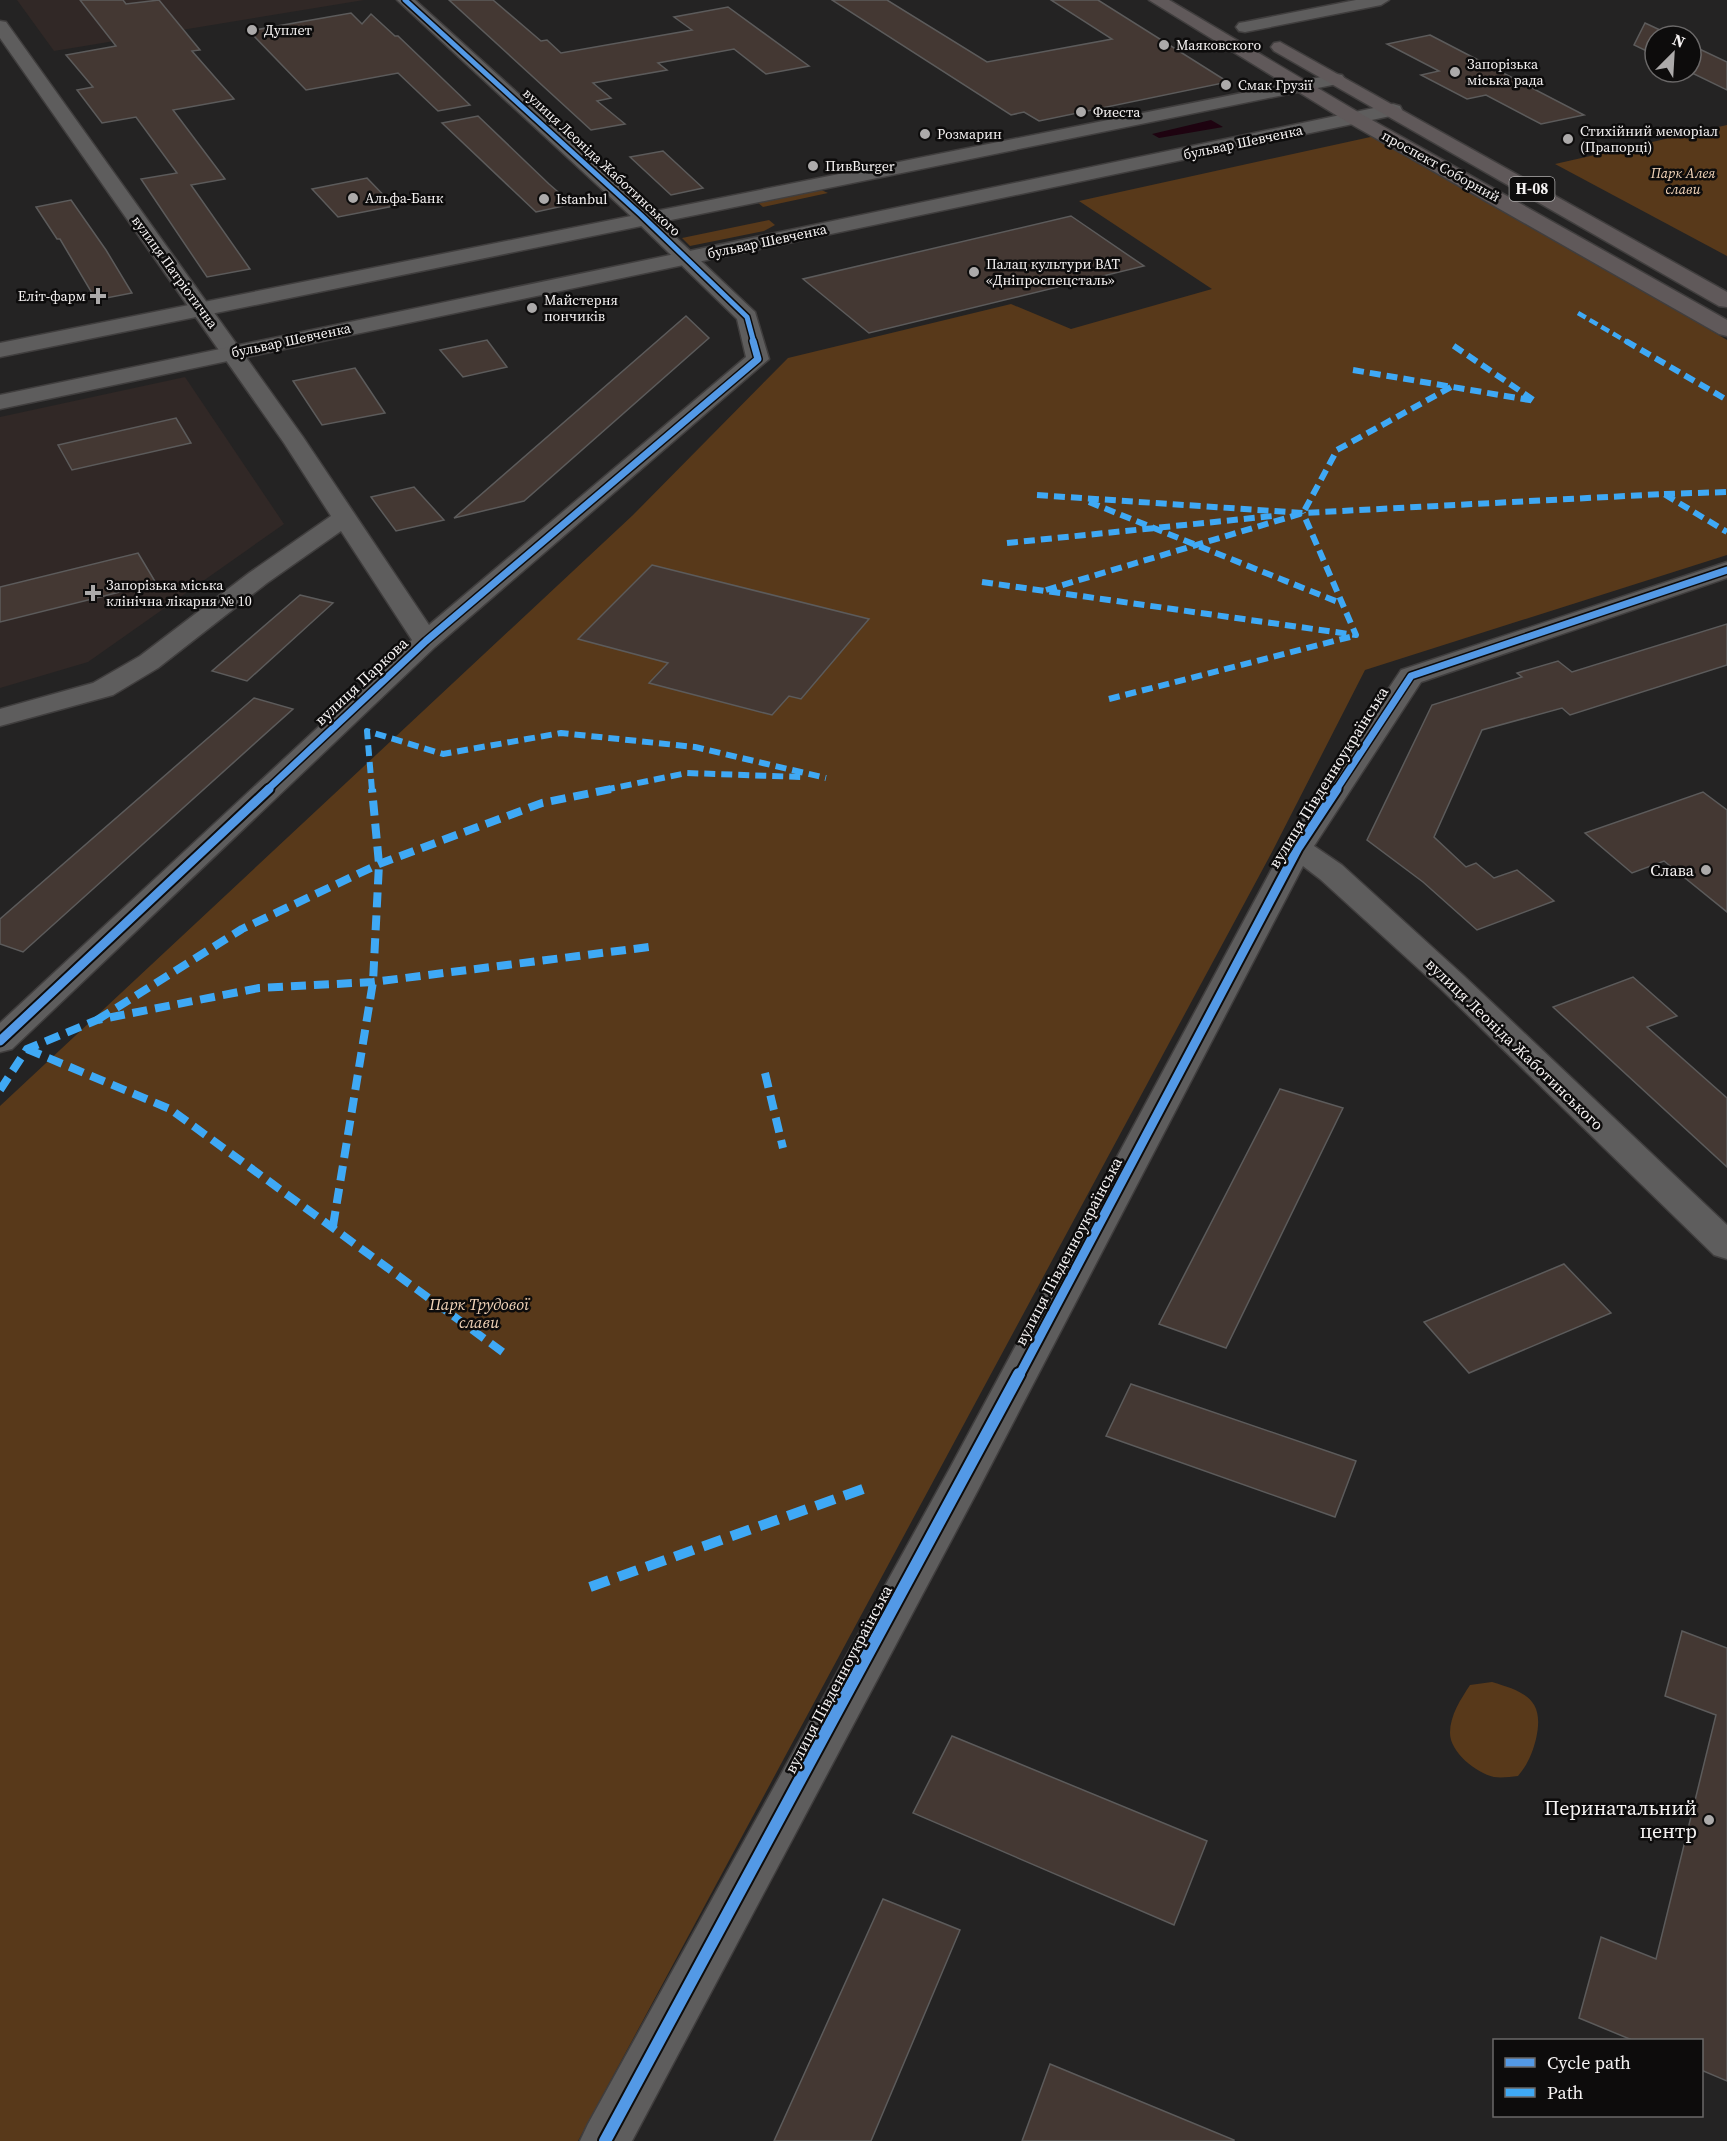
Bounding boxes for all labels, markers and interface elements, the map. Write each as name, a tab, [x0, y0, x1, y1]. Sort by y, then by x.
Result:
place label: Дуплет	[264, 20, 313, 40]
marker: Дуплет	[245, 23, 259, 37]
north arrow	[1643, 24, 1703, 84]
text: N	[1669, 28, 1689, 53]
place label: Маяковского	[1176, 35, 1262, 55]
marker: Маяковского	[1157, 38, 1171, 52]
place label: Запорізька міська рада	[1467, 54, 1545, 90]
marker: Запорізька міська рада	[1448, 65, 1462, 79]
place label: Смак Грузії	[1238, 75, 1313, 95]
marker: Смак Грузії	[1219, 78, 1233, 92]
street label: вулиця Леоніда Жаботинського	[519, 83, 686, 241]
place label: Фиеста	[1093, 102, 1141, 122]
marker: Фиеста	[1074, 105, 1088, 119]
street label: бульвар Шевченка	[1181, 119, 1305, 164]
place label: Стихійний меморіал (Прапорці)	[1580, 121, 1718, 157]
place label: Розмарин	[937, 124, 1002, 144]
street label: проспект Соборний	[1378, 125, 1504, 207]
marker: Розмарин	[918, 127, 932, 141]
marker: Стихійний меморіал (Прапорці)	[1561, 132, 1575, 146]
place label: ПивBurger	[825, 156, 895, 176]
marker: ПивBurger	[806, 159, 820, 173]
park label: Парк Алея слави	[1650, 163, 1715, 199]
road number: Н-08	[1510, 177, 1555, 201]
place label: Альфа-Банк	[365, 188, 444, 208]
place label: Istanbul	[556, 189, 607, 209]
marker: Альфа-Банк	[346, 191, 360, 205]
marker: Istanbul	[537, 192, 551, 206]
street label: вулиця Патріотична	[127, 211, 223, 333]
street label: бульвар Шевченка	[705, 218, 829, 263]
place label: Палац культури ВАТ «Дніпроспецсталь»	[986, 254, 1121, 290]
marker: Палац культури ВАТ «Дніпроспецсталь»	[967, 265, 981, 279]
place label: Еліт-фарм	[18, 286, 86, 306]
marker: Еліт-фарм	[91, 289, 105, 303]
place label: Майстерня пончиків	[544, 290, 618, 326]
marker: Майстерня пончиків	[525, 301, 539, 315]
street label: бульвар Шевченка	[229, 317, 353, 362]
place label: Запорізька міська клінічна лікарня № 10	[106, 575, 252, 611]
marker: Запорізька міська клінічна лікарня № 10	[84, 584, 102, 602]
street label: вулиця Паркова	[309, 631, 413, 730]
street label: вулиця Південноукраїнська	[1263, 681, 1394, 872]
place label: Слава	[1650, 859, 1695, 881]
marker: Слава	[1699, 863, 1713, 877]
street label: вулиця Леоніда Жаботинського	[1421, 953, 1609, 1135]
street label: вулиця Південноукраїнська	[1009, 1152, 1127, 1349]
park label: Парк Трудової слави	[428, 1293, 530, 1333]
street label: вулиця Південноукраїнська	[779, 1580, 897, 1777]
place label: Перинатальний центр	[1544, 1794, 1697, 1845]
marker: Перинатальний центр	[1702, 1813, 1716, 1827]
legend	[1493, 2039, 1703, 2117]
text: Cycle path	[1547, 2050, 1631, 2075]
text: Path	[1547, 2080, 1584, 2105]

